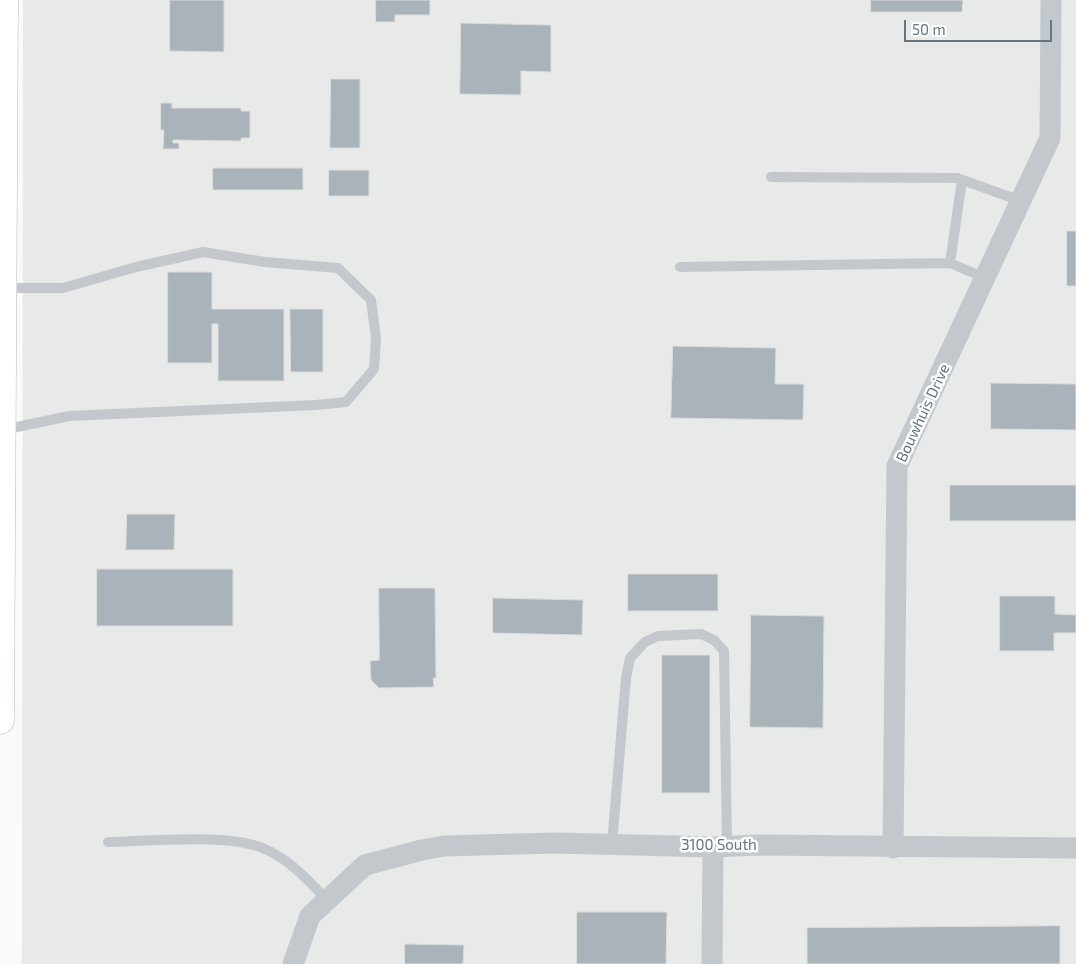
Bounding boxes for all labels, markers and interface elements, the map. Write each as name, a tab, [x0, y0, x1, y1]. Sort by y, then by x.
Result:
scale bar	[906, 10, 1054, 42]
text: 50 m	[912, 20, 946, 38]
street label: Bouwhuis Drive	[892, 361, 954, 465]
street label: 3100 South	[681, 836, 757, 854]

